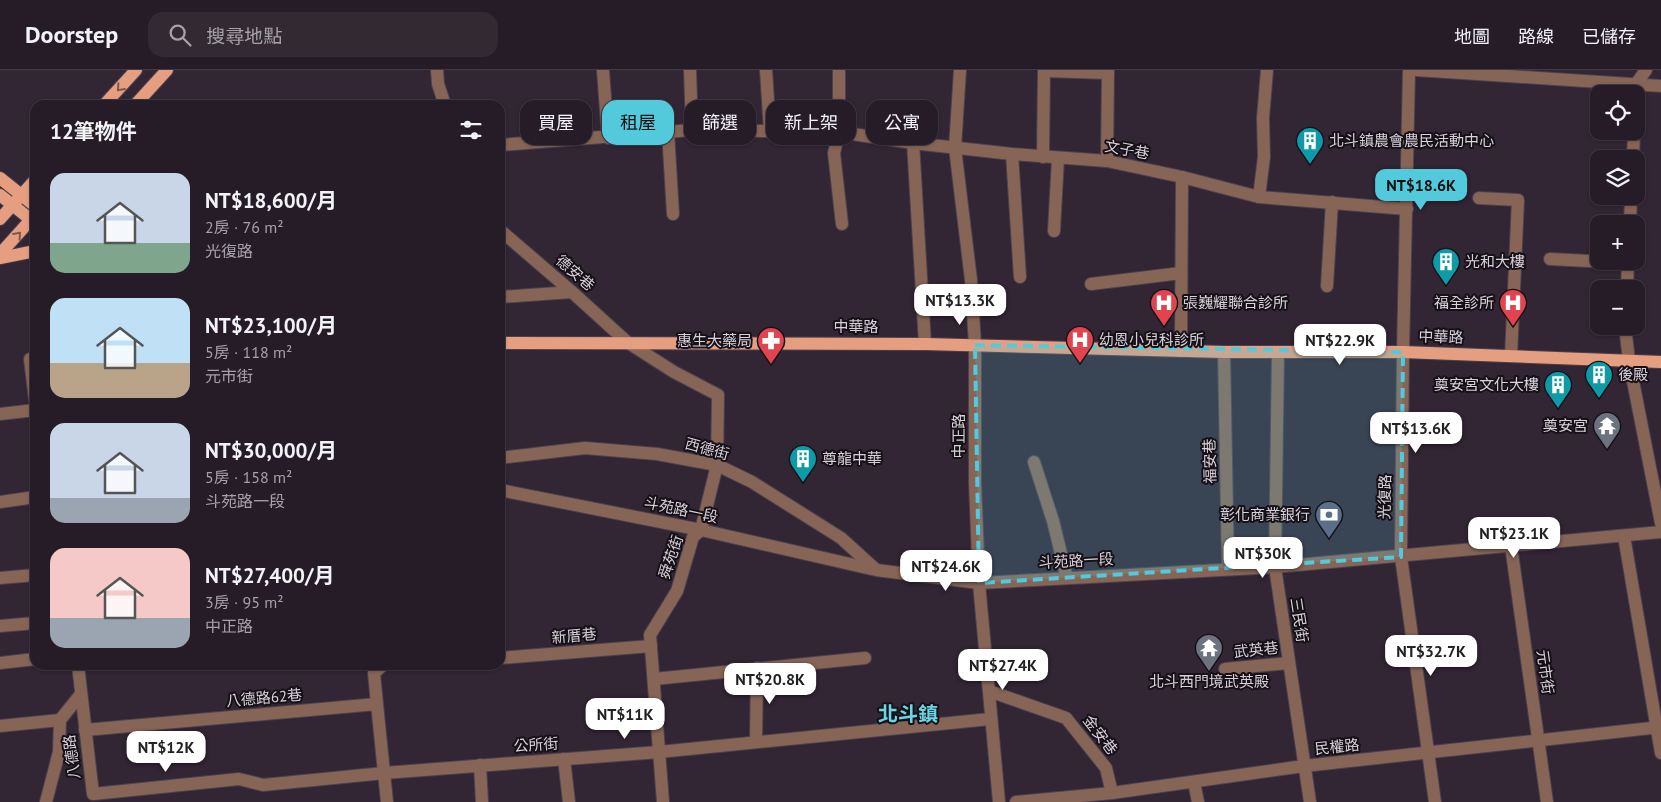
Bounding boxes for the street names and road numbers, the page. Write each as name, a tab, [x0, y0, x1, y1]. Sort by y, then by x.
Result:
street label: 文子巷	[1103, 136, 1151, 163]
street label: 德安巷	[552, 251, 599, 295]
street label: 中華路	[833, 317, 879, 336]
street label: 中華路	[1418, 326, 1464, 347]
street label: 中正路	[949, 413, 968, 459]
street label: 西德街	[683, 434, 731, 464]
street label: 福安巷	[1200, 438, 1219, 484]
street label: 光復路	[1375, 474, 1394, 520]
street label: 斗苑路一段	[642, 492, 720, 527]
street label: 舜苑街	[654, 532, 687, 581]
street label: 斗苑路一段	[1038, 549, 1114, 572]
street label: 三民街	[1287, 596, 1312, 644]
street label: 新厝巷	[551, 624, 597, 647]
street label: 武英巷	[1233, 638, 1279, 661]
street label: 元市街	[1533, 648, 1558, 696]
street label: 八德路62巷	[225, 685, 303, 710]
street label: 金安巷	[1079, 711, 1122, 758]
street label: 公所街	[513, 733, 559, 756]
street label: 八德路	[59, 734, 84, 781]
street label: 民權路	[1314, 735, 1360, 758]

